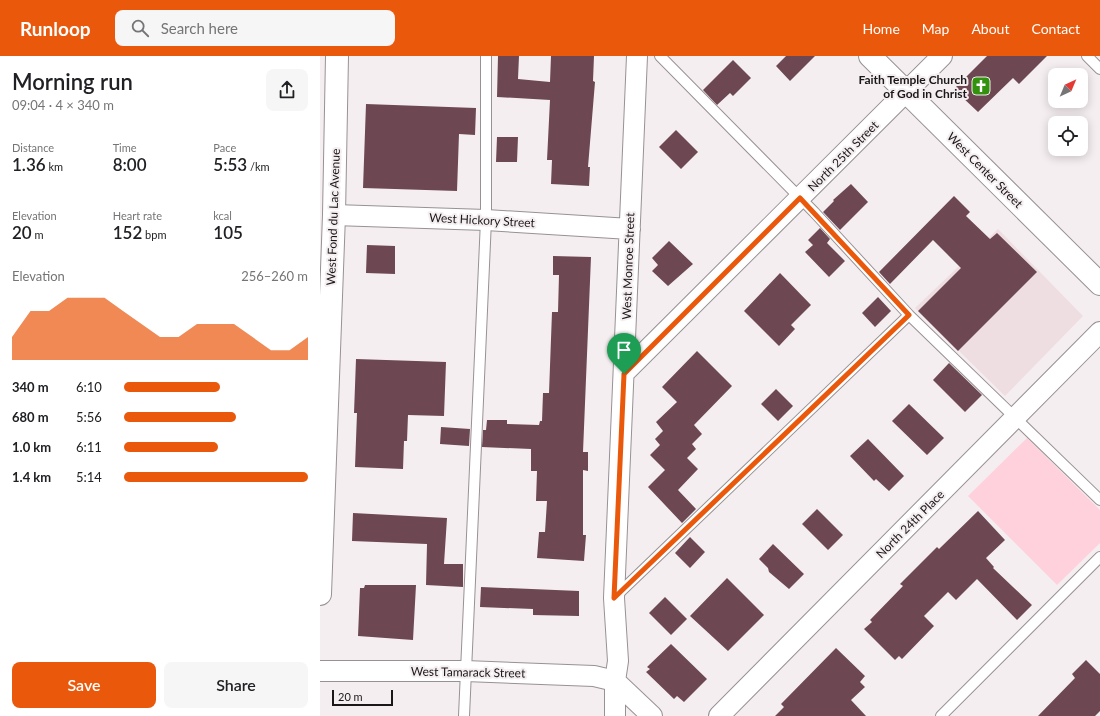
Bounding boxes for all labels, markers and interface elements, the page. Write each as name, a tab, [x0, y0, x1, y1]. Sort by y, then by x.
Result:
search box	[115, 10, 395, 46]
text: Runloop	[20, 17, 91, 40]
icon: search	[129, 17, 151, 39]
text: Search here	[161, 19, 238, 37]
text: Home	[862, 20, 900, 37]
text: Map	[922, 20, 949, 37]
text: About	[971, 20, 1009, 37]
text: Contact	[1031, 20, 1080, 37]
text: Morning run	[12, 68, 133, 95]
north arrow	[1048, 68, 1088, 108]
map controls	[1048, 68, 1088, 156]
button: share	[266, 69, 308, 111]
place label: Faith Temple Church of God in Christ	[858, 72, 968, 101]
church icon: Faith Temple Church of God in Christ	[970, 75, 992, 97]
text: 09:04 · 4 × 340 m	[12, 97, 114, 113]
button: locate	[1048, 116, 1088, 156]
street label: North 25th Street	[805, 117, 882, 194]
street label: West Center Street	[944, 129, 1026, 211]
text: Distance	[12, 141, 54, 154]
text: Time	[113, 141, 137, 154]
text: Pace	[213, 141, 236, 154]
street label: West Fond du Lac Avenue	[323, 148, 343, 286]
text: 1.36	[12, 154, 46, 175]
text: 8:00	[113, 154, 147, 175]
text: 5:53	[213, 154, 247, 175]
text: km	[46, 160, 63, 173]
text: /km	[247, 160, 270, 173]
text: Elevation	[12, 209, 57, 222]
text: Heart rate	[113, 209, 162, 222]
text: kcal	[213, 209, 232, 222]
street label: West Hickory Street	[429, 210, 536, 230]
street label: West Monroe Street	[619, 212, 637, 320]
text: 20	[12, 222, 32, 243]
text: 152	[113, 222, 142, 243]
text: 105	[213, 222, 243, 243]
text: m	[32, 228, 44, 241]
text: bpm	[142, 228, 166, 241]
text: Elevation	[12, 268, 65, 284]
text: 256–260 m	[241, 268, 308, 284]
pin	[607, 333, 641, 374]
icon: arrive	[613, 339, 635, 361]
text: 340 m	[12, 379, 49, 395]
text: 6:10	[76, 379, 102, 395]
text: 680 m	[12, 409, 49, 425]
text: 5:56	[76, 409, 102, 425]
text: 1.0 km	[12, 439, 51, 455]
text: 6:11	[76, 439, 102, 455]
text: 1.4 km	[12, 469, 51, 485]
text: 5:14	[76, 469, 102, 485]
street label: North 24th Place	[873, 487, 947, 561]
button: Save	[12, 662, 156, 708]
button: Share	[164, 662, 308, 708]
street label: West Tamarack Street	[411, 664, 526, 681]
scale bar	[332, 688, 393, 707]
text: 20 m	[338, 690, 363, 703]

